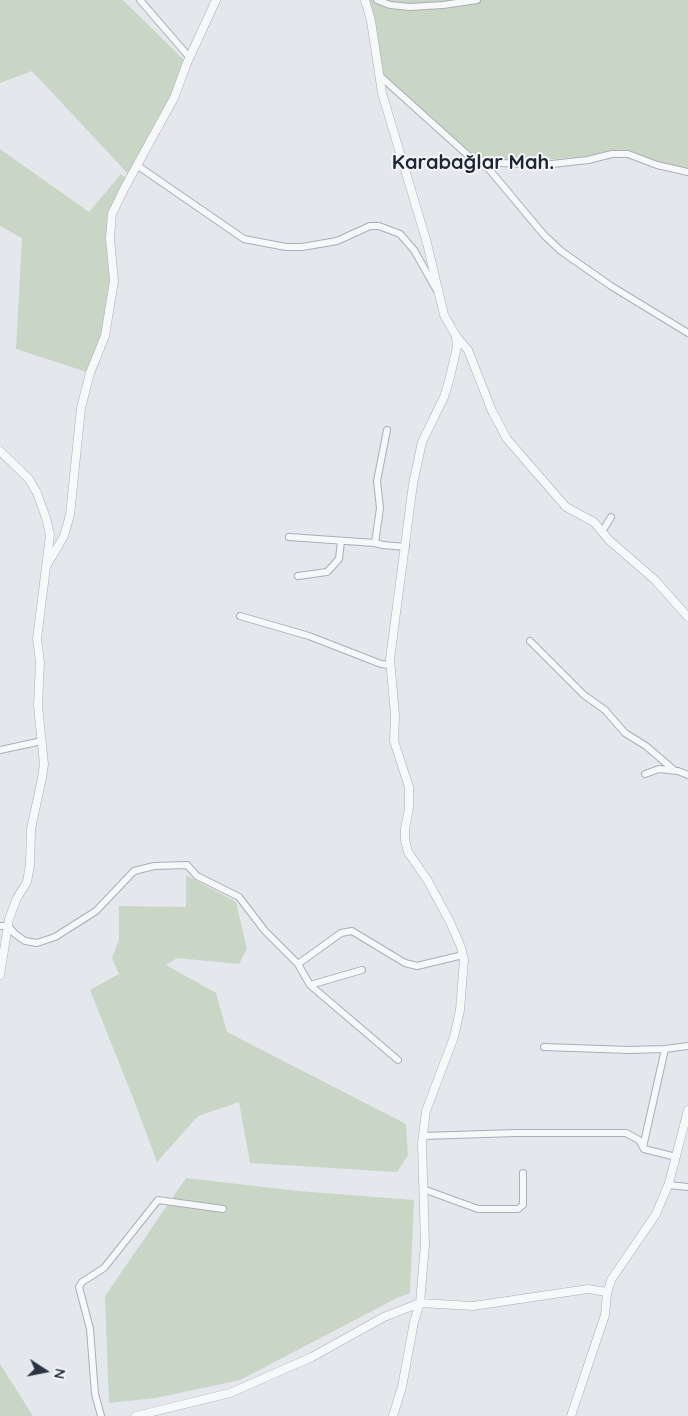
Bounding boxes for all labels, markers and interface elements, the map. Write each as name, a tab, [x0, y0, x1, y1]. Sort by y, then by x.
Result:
district label: Karabağlar Mah.	[392, 151, 554, 175]
north arrow	[20, 1346, 70, 1396]
text: N	[50, 1367, 70, 1381]

